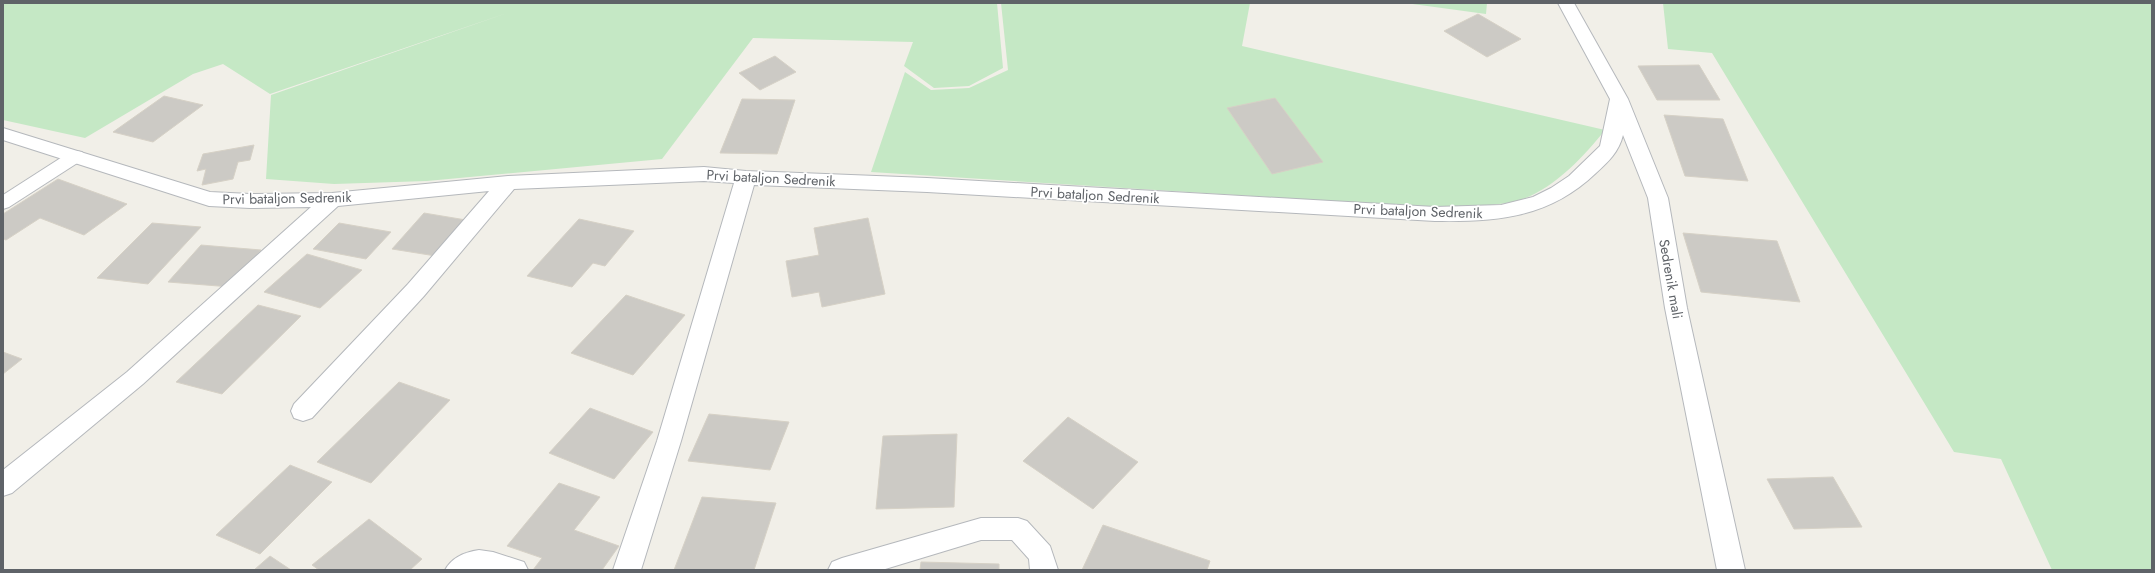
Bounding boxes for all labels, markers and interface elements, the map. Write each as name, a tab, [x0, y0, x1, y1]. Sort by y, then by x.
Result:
street label: Prvi bataljon Sedrenik	[706, 165, 837, 191]
street label: Prvi bataljon Sedrenik	[1030, 182, 1161, 208]
street label: Prvi bataljon Sedrenik	[222, 187, 353, 209]
street label: Prvi bataljon Sedrenik	[1353, 199, 1484, 223]
street label: Sedrenik mali	[1654, 238, 1688, 320]

